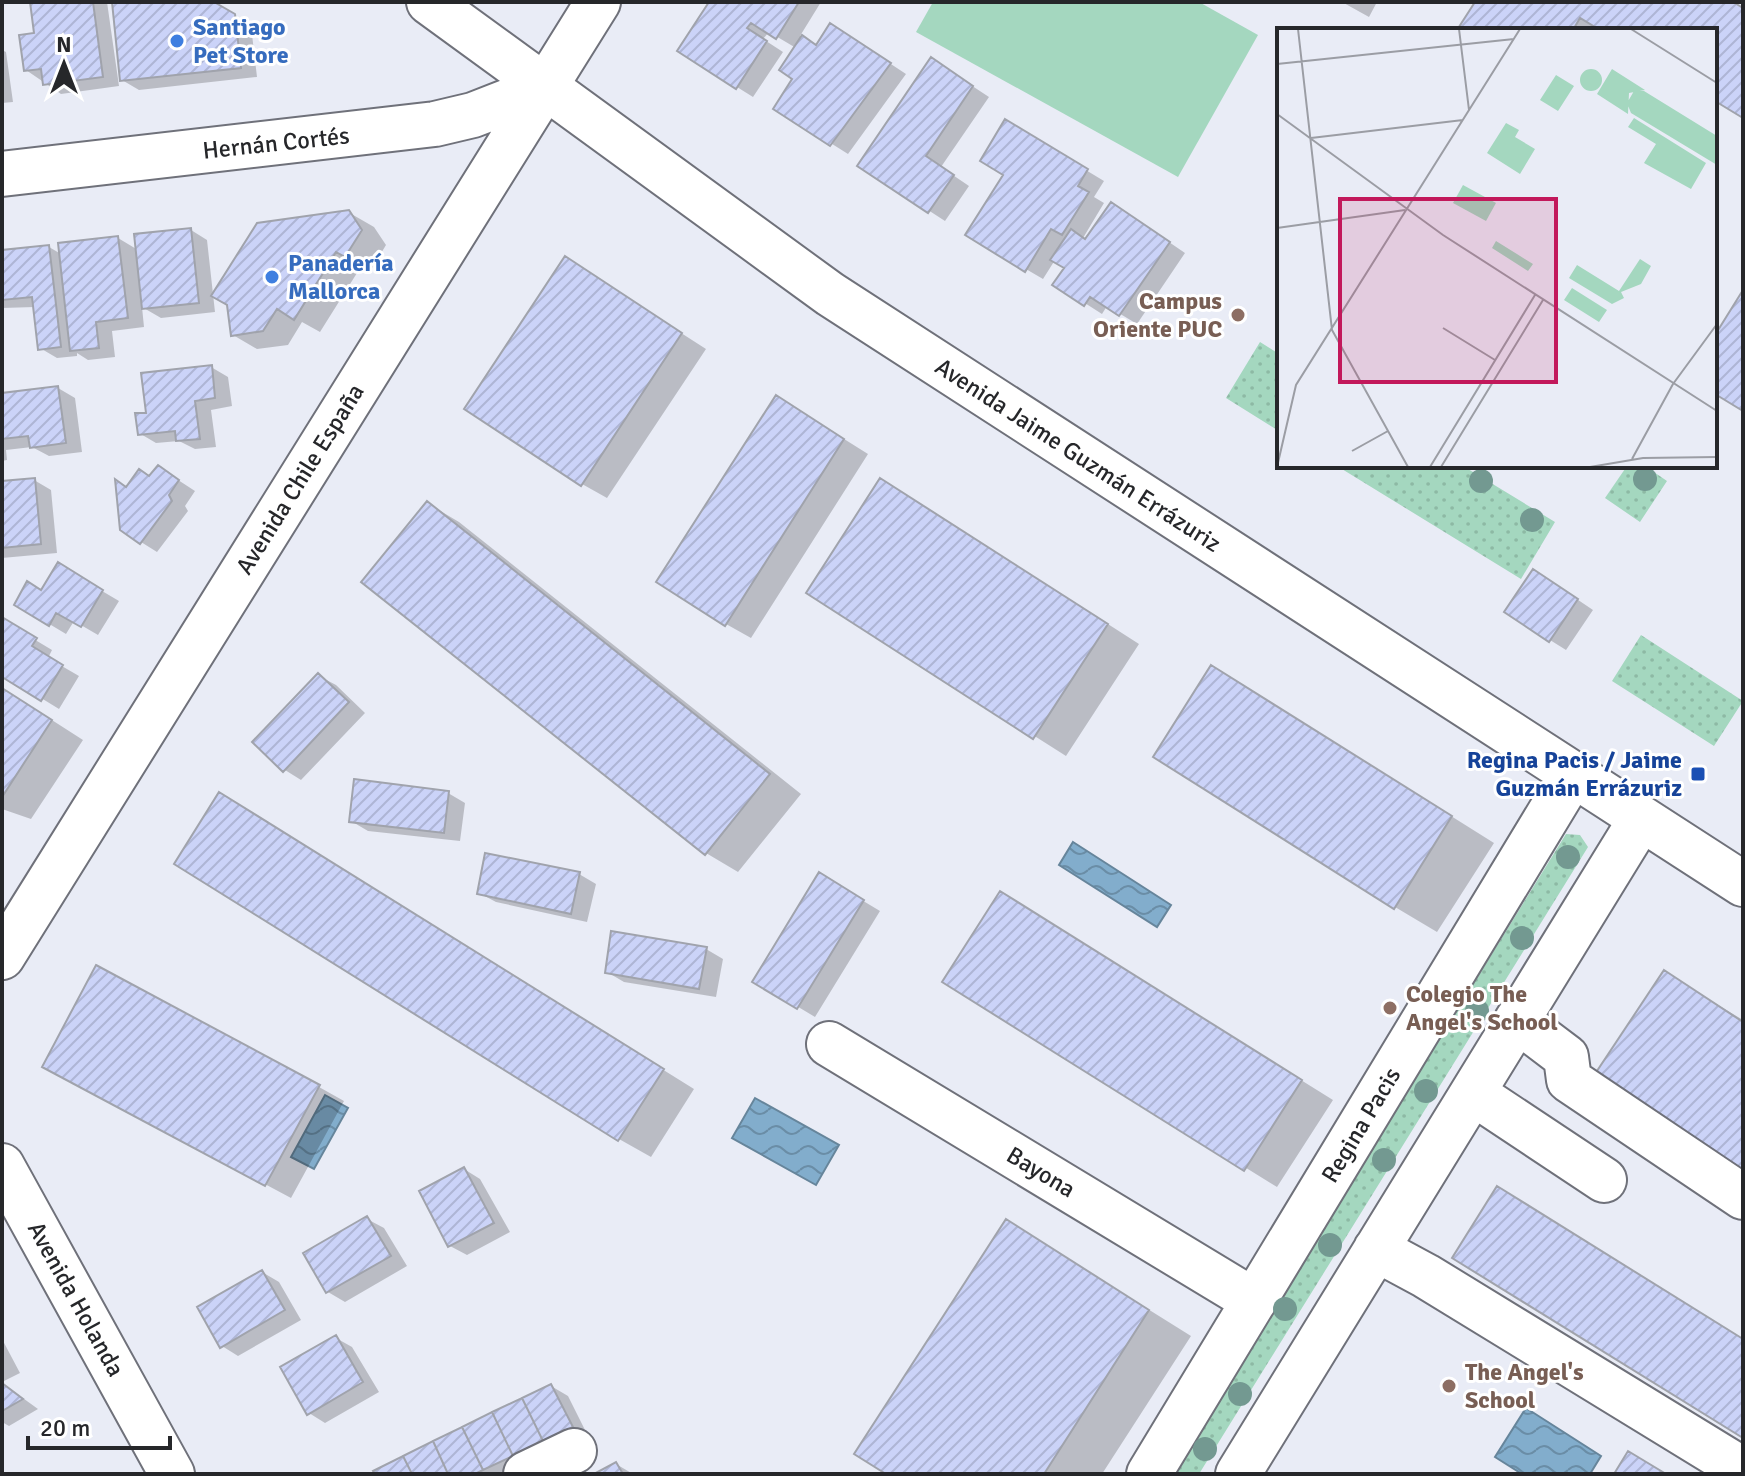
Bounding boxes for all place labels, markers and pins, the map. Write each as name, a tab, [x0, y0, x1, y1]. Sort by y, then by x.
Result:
place label: Santiago Pet Store	[193, 12, 289, 70]
marker: Santiago Pet Store	[168, 32, 186, 50]
place label: Panadería Mallorca	[288, 248, 394, 306]
marker: Panadería Mallorca	[263, 268, 281, 286]
place label: Campus Oriente PUC	[1093, 286, 1222, 344]
marker: Campus Oriente PUC	[1229, 306, 1247, 324]
place label: Regina Pacis / Jaime Guzmán Errázuriz	[1467, 745, 1682, 803]
marker: Regina Pacis / Jaime Guzmán Errázuriz	[1689, 765, 1707, 783]
place label: Colegio The Angel's School	[1406, 979, 1558, 1037]
marker: Colegio The Angel's School	[1381, 999, 1399, 1017]
place label: The Angel's School	[1465, 1357, 1584, 1415]
marker: The Angel's School	[1440, 1377, 1458, 1395]

